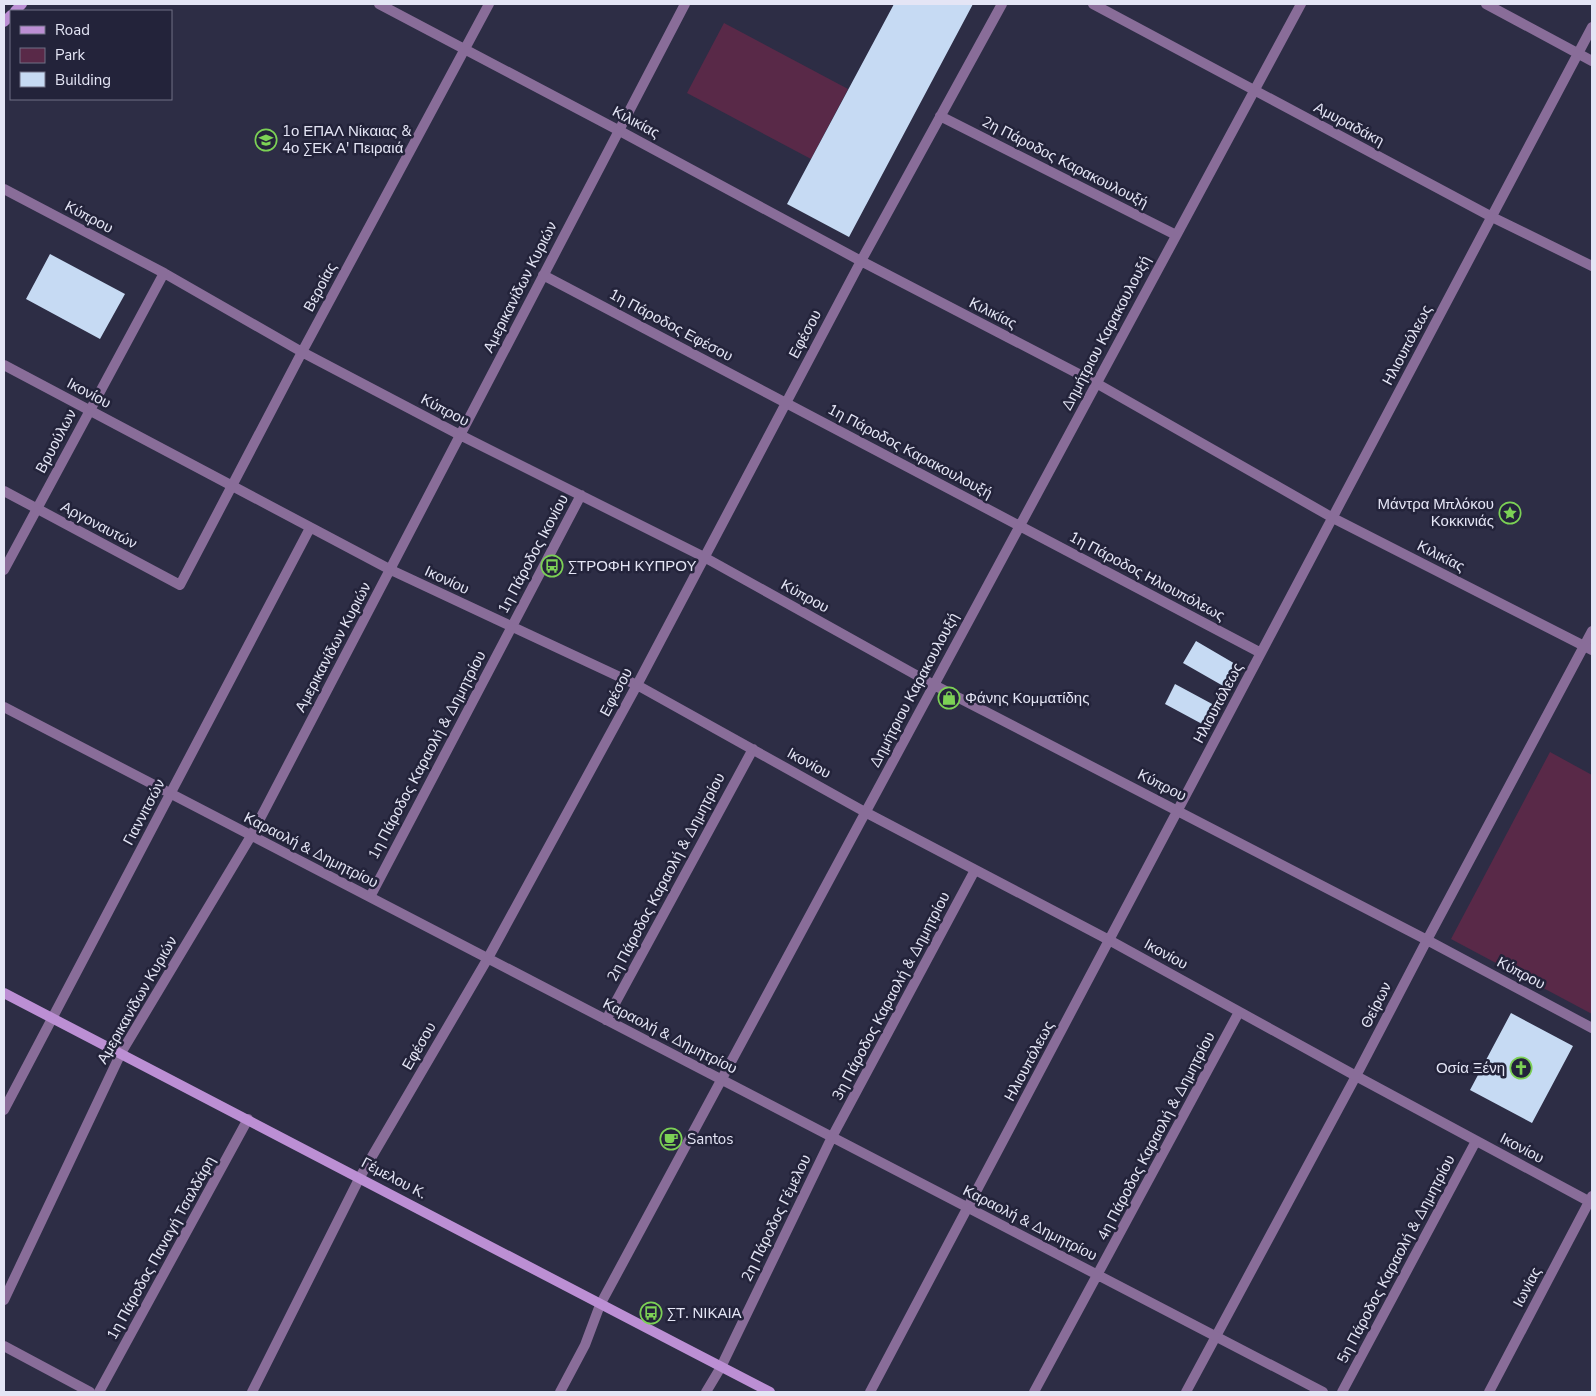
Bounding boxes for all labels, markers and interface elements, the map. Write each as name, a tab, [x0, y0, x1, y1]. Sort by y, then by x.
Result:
legend	[10, 10, 172, 100]
text: Road	[55, 20, 90, 40]
text: Park	[55, 45, 85, 65]
text: Building	[55, 70, 111, 90]
street label: Αμυραδάκη	[1310, 97, 1388, 151]
street label: Κιλικίας	[609, 101, 663, 143]
street label: 2η Πάροδος Καρακουλουξή	[979, 111, 1151, 213]
place label: 1ο ΕΠΑΛ Νίκαιας & 4ο ΣΕΚ Α' Πειραιά	[282, 121, 412, 158]
school or university icon: 1ο ΕΠΑΛ Νίκαιας & 4ο ΣΕΚ Α' Πειραιά	[254, 128, 278, 152]
street label: Κύπρου	[61, 196, 117, 238]
street label: Αμερικανίδων Κυριών	[478, 218, 562, 356]
street label: Δημήτριου Καρακουλουξή	[1057, 252, 1155, 414]
street label: Βεροίας	[299, 259, 341, 315]
street label: 1η Πάροδος Εφέσου	[606, 284, 736, 366]
street label: Κιλικίας	[966, 293, 1020, 333]
street label: Ηλιουπόλεως	[1377, 301, 1437, 389]
street label: Εφέσου	[784, 306, 826, 362]
street label: Ικονίου	[63, 373, 115, 413]
street label: Κύπρου	[417, 389, 473, 431]
street label: 1η Πάροδος Καρακουλουξή	[824, 399, 996, 503]
street label: Βρυούλων	[31, 405, 81, 477]
street label: 1η Πάροδος Ικονίου	[493, 491, 573, 617]
place label: Μάντρα Μπλόκου Κοκκινιάς	[1378, 494, 1494, 531]
street label: Αργοναυτών	[57, 497, 141, 553]
place icon: Μάντρα Μπλόκου Κοκκινιάς	[1498, 501, 1522, 525]
street label: 1η Πάροδος Ηλιουπόλεως	[1066, 526, 1228, 626]
street label: Κιλικίας	[1414, 536, 1468, 576]
bus stop icon: ΣΤΡΟΦΗ ΚΥΠΡΟΥ	[540, 554, 564, 578]
place label: ΣΤΡΟΦΗ ΚΥΠΡΟΥ	[568, 556, 697, 576]
street label: Ικονίου	[421, 561, 473, 599]
street label: Κύπρου	[777, 575, 833, 617]
street label: Αμερικανίδων Κυριών	[290, 579, 376, 715]
street label: Δημήτριου Καρακουλουξή	[865, 609, 963, 771]
street label: 1η Πάροδος Καραολή & Δημητρίου	[363, 647, 491, 863]
street label: Ηλιουπόλεως	[1188, 659, 1248, 747]
street label: Εφέσου	[595, 664, 637, 720]
shop icon: Φάνης Κομματίδης	[937, 686, 961, 710]
place label: Φάνης Κομματίδης	[965, 688, 1089, 708]
street label: Ικονίου	[784, 743, 834, 783]
street label: Κύπρου	[1134, 764, 1190, 806]
street label: 2η Πάροδος Καραολή & Δημητρίου	[602, 769, 730, 985]
street label: Γιαννιτσών	[118, 775, 170, 849]
street label: Καραολή & Δημητρίου	[240, 807, 382, 893]
street label: 3η Πάροδος Καραολή & Δημητρίου	[827, 888, 955, 1104]
street label: Αμερικανίδων Κυριών	[92, 932, 182, 1068]
street label: Ικονίου	[1141, 934, 1191, 974]
street label: Κύπρου	[1493, 952, 1549, 994]
street label: Θείρων	[1356, 978, 1396, 1032]
street label: Καραολή & Δημητρίου	[599, 993, 741, 1079]
street label: Ηλιουπόλεως	[999, 1017, 1059, 1105]
street label: Εφέσου	[397, 1018, 441, 1074]
street label: 4η Πάροδος Καραολή & Δημητρίου	[1092, 1028, 1220, 1244]
church icon: Οσία Ξένη	[1509, 1056, 1533, 1080]
place label: Οσία Ξένη	[1436, 1058, 1505, 1078]
cafe icon: Santos	[659, 1127, 683, 1151]
street label: Ικονίου	[1496, 1128, 1548, 1168]
place label: Santos	[687, 1129, 733, 1149]
street label: 2η Πάροδος Γέμελου	[736, 1151, 816, 1285]
street label: 5η Πάροδος Καραολή & Δημητρίου	[1332, 1151, 1460, 1367]
street label: 1η Πάροδος Παναγή Τσαλδάρη	[102, 1152, 220, 1344]
street label: Γέμελου Κ.	[358, 1152, 430, 1204]
street label: Καραολή & Δημητρίου	[959, 1180, 1101, 1266]
street label: Ιωνίας	[1508, 1263, 1546, 1311]
bus stop icon: ΣΤ. ΝΙΚΑΙΑ	[639, 1301, 663, 1325]
place label: ΣΤ. ΝΙΚΑΙΑ	[667, 1303, 742, 1323]

